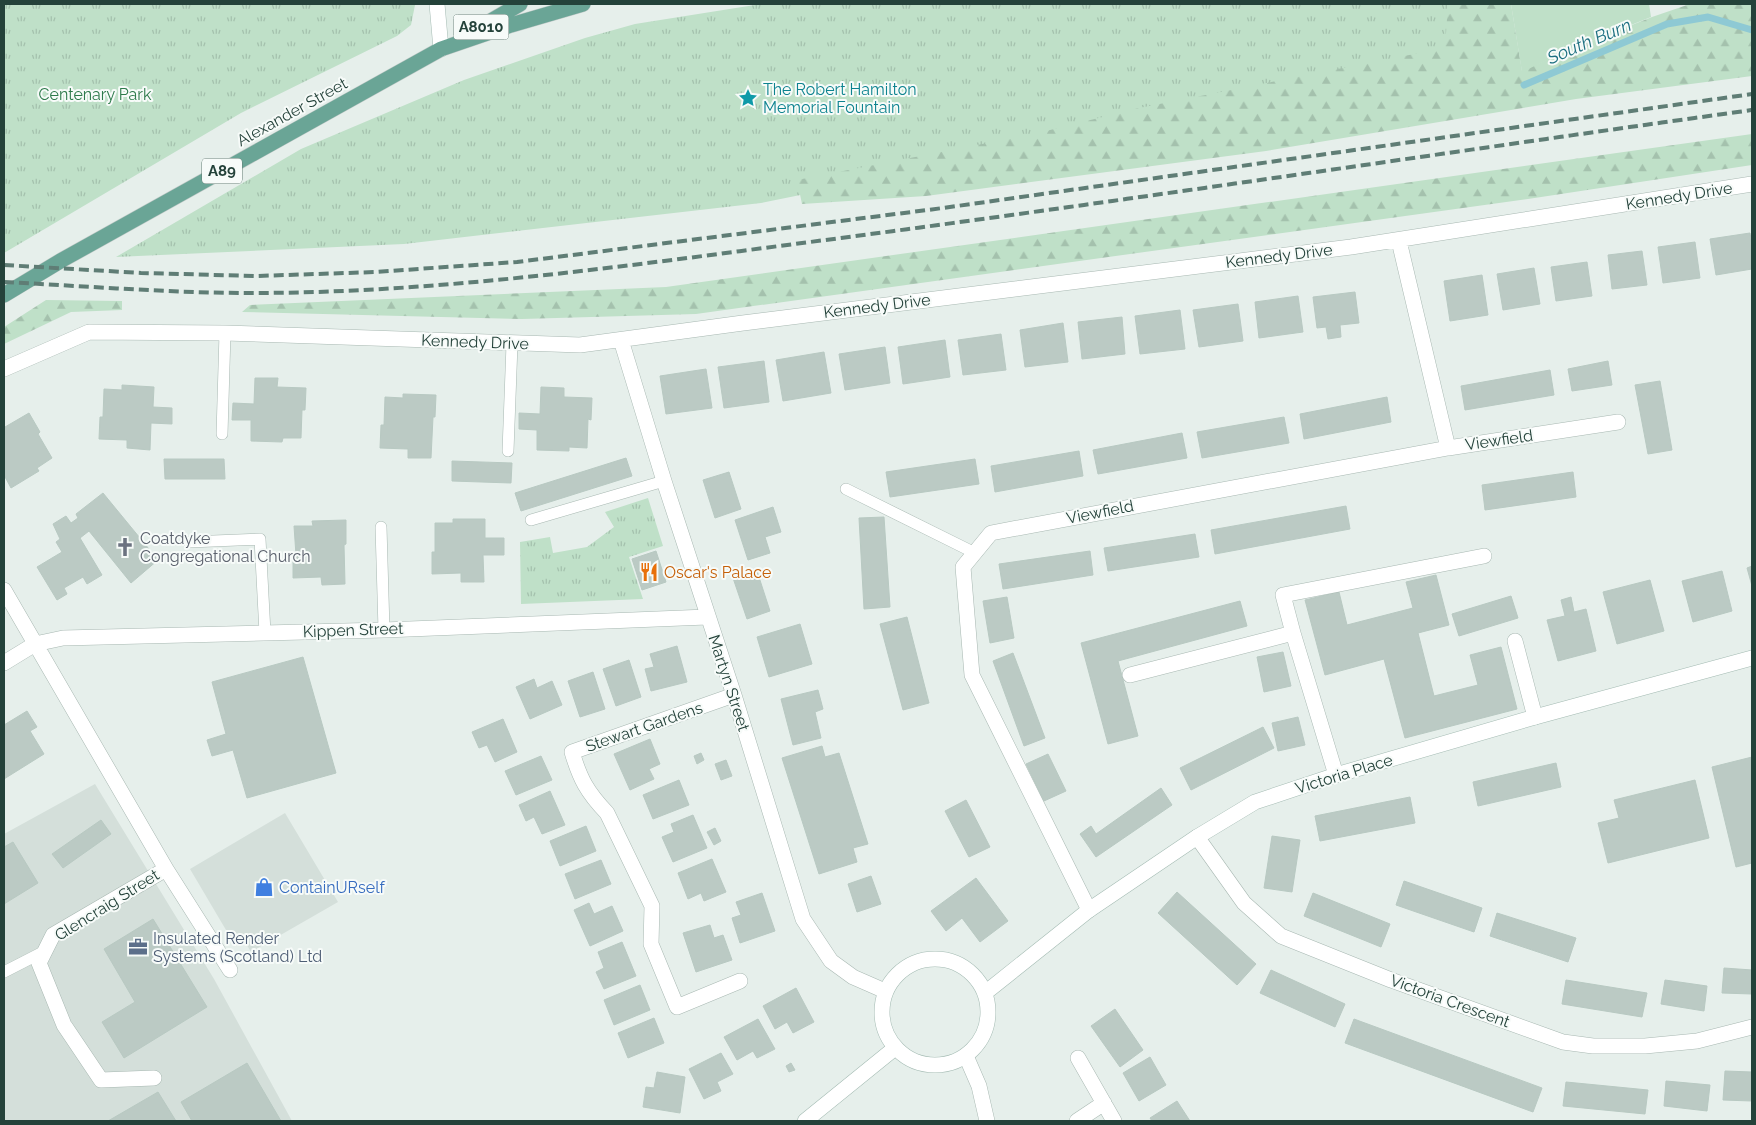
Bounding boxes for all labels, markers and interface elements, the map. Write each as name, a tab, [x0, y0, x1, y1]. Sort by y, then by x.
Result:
water label: South Burn	[1543, 14, 1634, 69]
road number: A8010	[454, 15, 508, 40]
street label: Alexander Street	[233, 73, 351, 150]
place label: The Robert Hamilton Memorial Fountain	[763, 80, 917, 117]
park label: Centenary Park	[39, 85, 152, 104]
place icon: The Robert Hamilton Memorial Fountain	[737, 87, 759, 109]
road number: A89	[202, 158, 242, 184]
street label: Kennedy Drive	[1624, 178, 1734, 214]
street label: Kennedy Drive	[1224, 240, 1334, 272]
street label: Kennedy Drive	[822, 290, 932, 322]
street label: Kennedy Drive	[421, 331, 529, 353]
street label: Viewfield	[1464, 426, 1534, 454]
street label: Viewfield	[1065, 496, 1135, 528]
place label: Coatdyke Congregational Church	[140, 529, 311, 566]
church icon: Coatdyke Congregational Church	[114, 536, 136, 558]
restaurant icon: Oscar's Palace	[638, 561, 660, 583]
place label: Oscar's Palace	[664, 563, 771, 582]
street label: Kippen Street	[302, 619, 404, 641]
street label: Martyn Street	[704, 632, 754, 734]
street label: Stewart Gardens	[583, 698, 705, 756]
street label: Victoria Place	[1293, 750, 1395, 798]
street label: Glencraig Street	[51, 865, 163, 945]
shop icon: ContainURself	[253, 876, 275, 898]
place label: ContainURself	[279, 878, 386, 897]
place label: Insulated Render Systems (Scotland) Ltd	[153, 929, 322, 966]
office icon: Insulated Render Systems (Scotland) Ltd	[127, 936, 149, 958]
street label: Victoria Crescent	[1388, 971, 1513, 1032]

